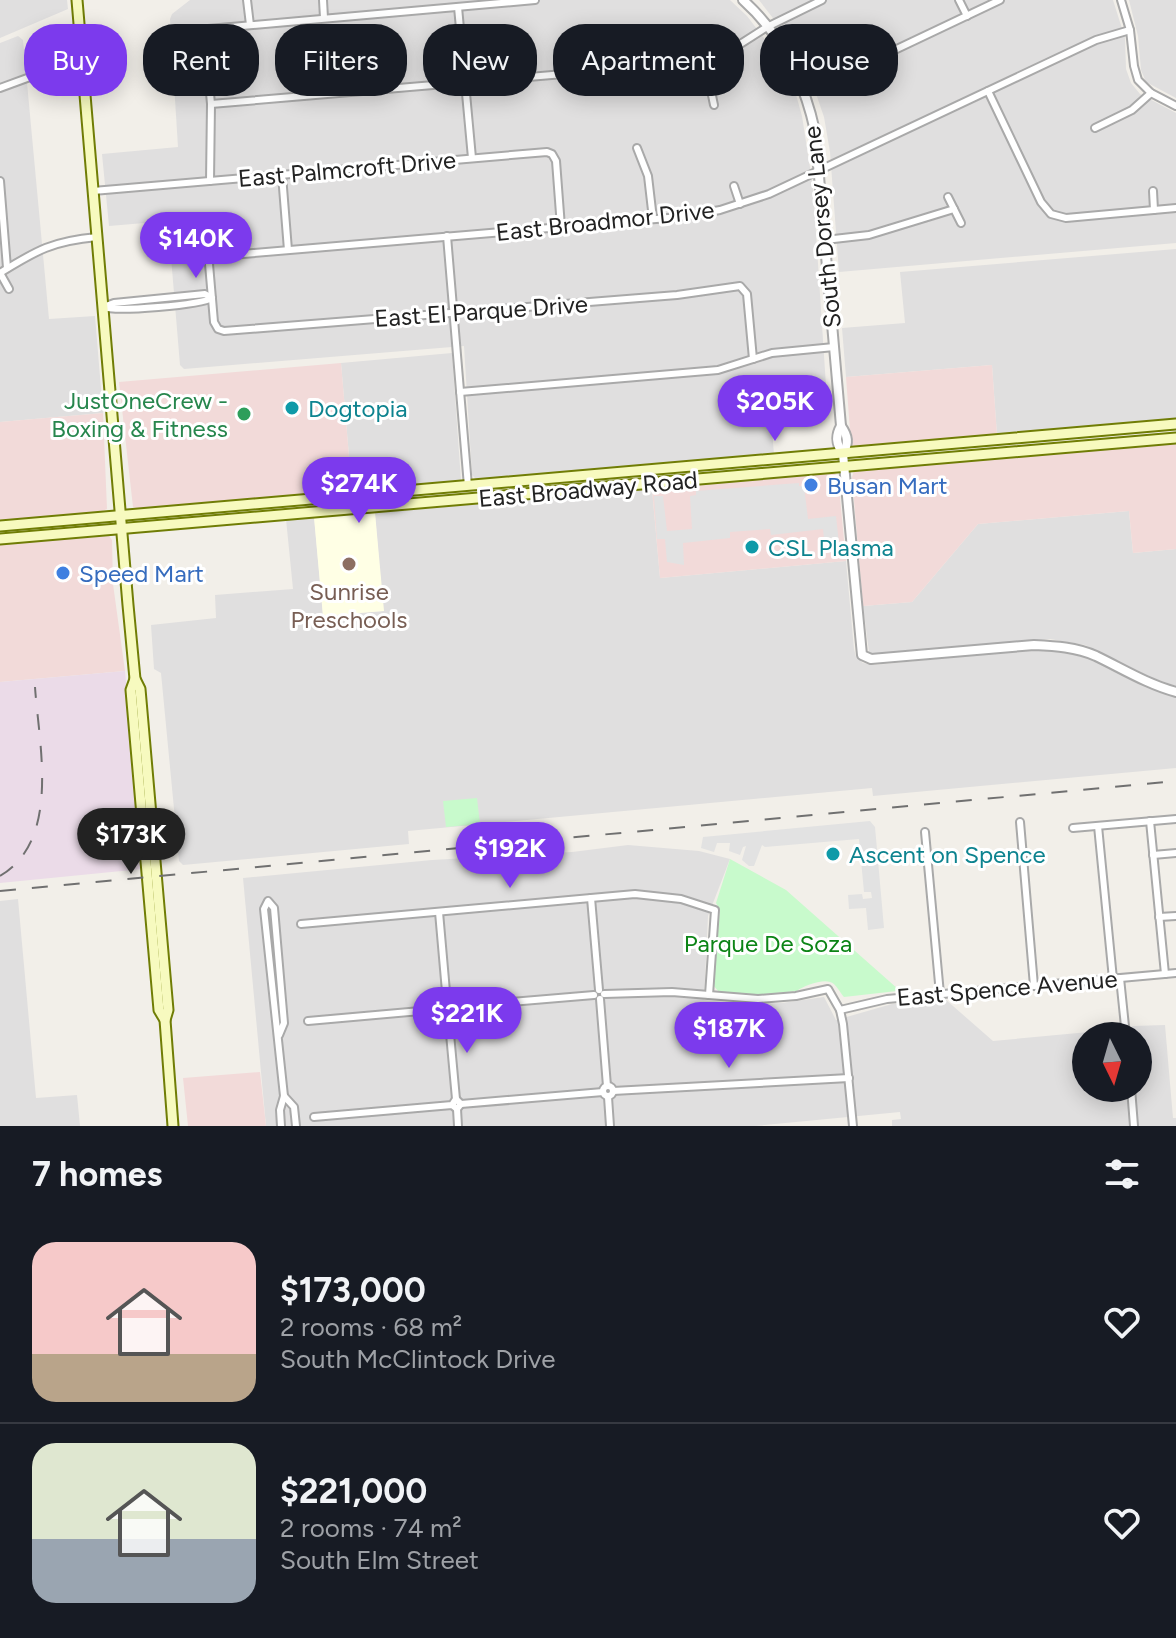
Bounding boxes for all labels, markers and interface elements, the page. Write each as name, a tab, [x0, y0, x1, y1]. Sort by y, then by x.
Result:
chip: Buy	[24, 24, 127, 96]
chip: Rent	[143, 24, 259, 96]
chip: Filters	[275, 24, 407, 96]
chip: New	[423, 24, 537, 96]
chip: Apartment	[553, 24, 744, 96]
chip: House	[760, 24, 898, 96]
street label: South Dorsey Lane	[797, 125, 847, 329]
street label: East Palmcroft Drive	[237, 145, 457, 193]
street label: East Broadmor Drive	[494, 195, 716, 247]
pin: $140K	[140, 212, 252, 280]
text: $140K	[158, 222, 234, 254]
street label: East El Parque Drive	[373, 289, 589, 333]
pin: $205K	[719, 375, 831, 443]
text: $205K	[736, 385, 814, 417]
place label: JustOneCrew - Boxing & Fitness	[51, 386, 228, 443]
place label: Dogtopia	[308, 394, 407, 423]
marker: Dogtopia	[283, 399, 301, 417]
marker: JustOneCrew - Boxing & Fitness	[235, 405, 253, 423]
pin: $274K	[303, 457, 415, 525]
street label: East Broadway Road	[477, 465, 699, 513]
text: $274K	[320, 467, 398, 499]
place label: Busan Mart	[827, 471, 948, 500]
marker: Busan Mart	[802, 476, 820, 494]
place label: CSL Plasma	[768, 533, 894, 562]
marker: CSL Plasma	[743, 538, 761, 556]
marker: Sunrise Preschools	[340, 555, 358, 573]
place label: Speed Mart	[79, 559, 204, 588]
marker: Speed Mart	[54, 564, 72, 582]
place label: Sunrise Preschools	[291, 577, 407, 634]
pin: $173K	[75, 808, 187, 876]
text: $173K	[95, 818, 167, 850]
pin: $192K	[454, 822, 566, 890]
text: $192K	[474, 832, 546, 864]
place label: Ascent on Spence	[849, 840, 1046, 869]
marker: Ascent on Spence	[824, 845, 842, 863]
park label: Parque De Soza	[684, 929, 852, 958]
street label: East Spence Avenue	[896, 964, 1118, 1012]
pin: $221K	[411, 987, 523, 1055]
text: $221K	[431, 997, 503, 1029]
pin: $187K	[673, 1002, 785, 1070]
text: $187K	[692, 1012, 766, 1044]
north arrow	[1072, 1022, 1152, 1102]
map controls	[1072, 1022, 1152, 1102]
icon: filters	[1100, 1152, 1144, 1196]
text: 7 homes	[32, 1154, 162, 1195]
text: $173,000	[280, 1270, 426, 1311]
icon: home	[96, 1274, 192, 1370]
icon: heart	[1100, 1300, 1144, 1344]
text: 2 rooms · 68 m²	[280, 1311, 462, 1343]
text: South McClintock Drive	[280, 1343, 555, 1375]
text: $221,000	[280, 1471, 427, 1512]
icon: home	[96, 1475, 192, 1571]
icon: heart	[1100, 1501, 1144, 1545]
text: 2 rooms · 74 m²	[280, 1512, 462, 1544]
text: South Elm Street	[280, 1544, 479, 1576]

